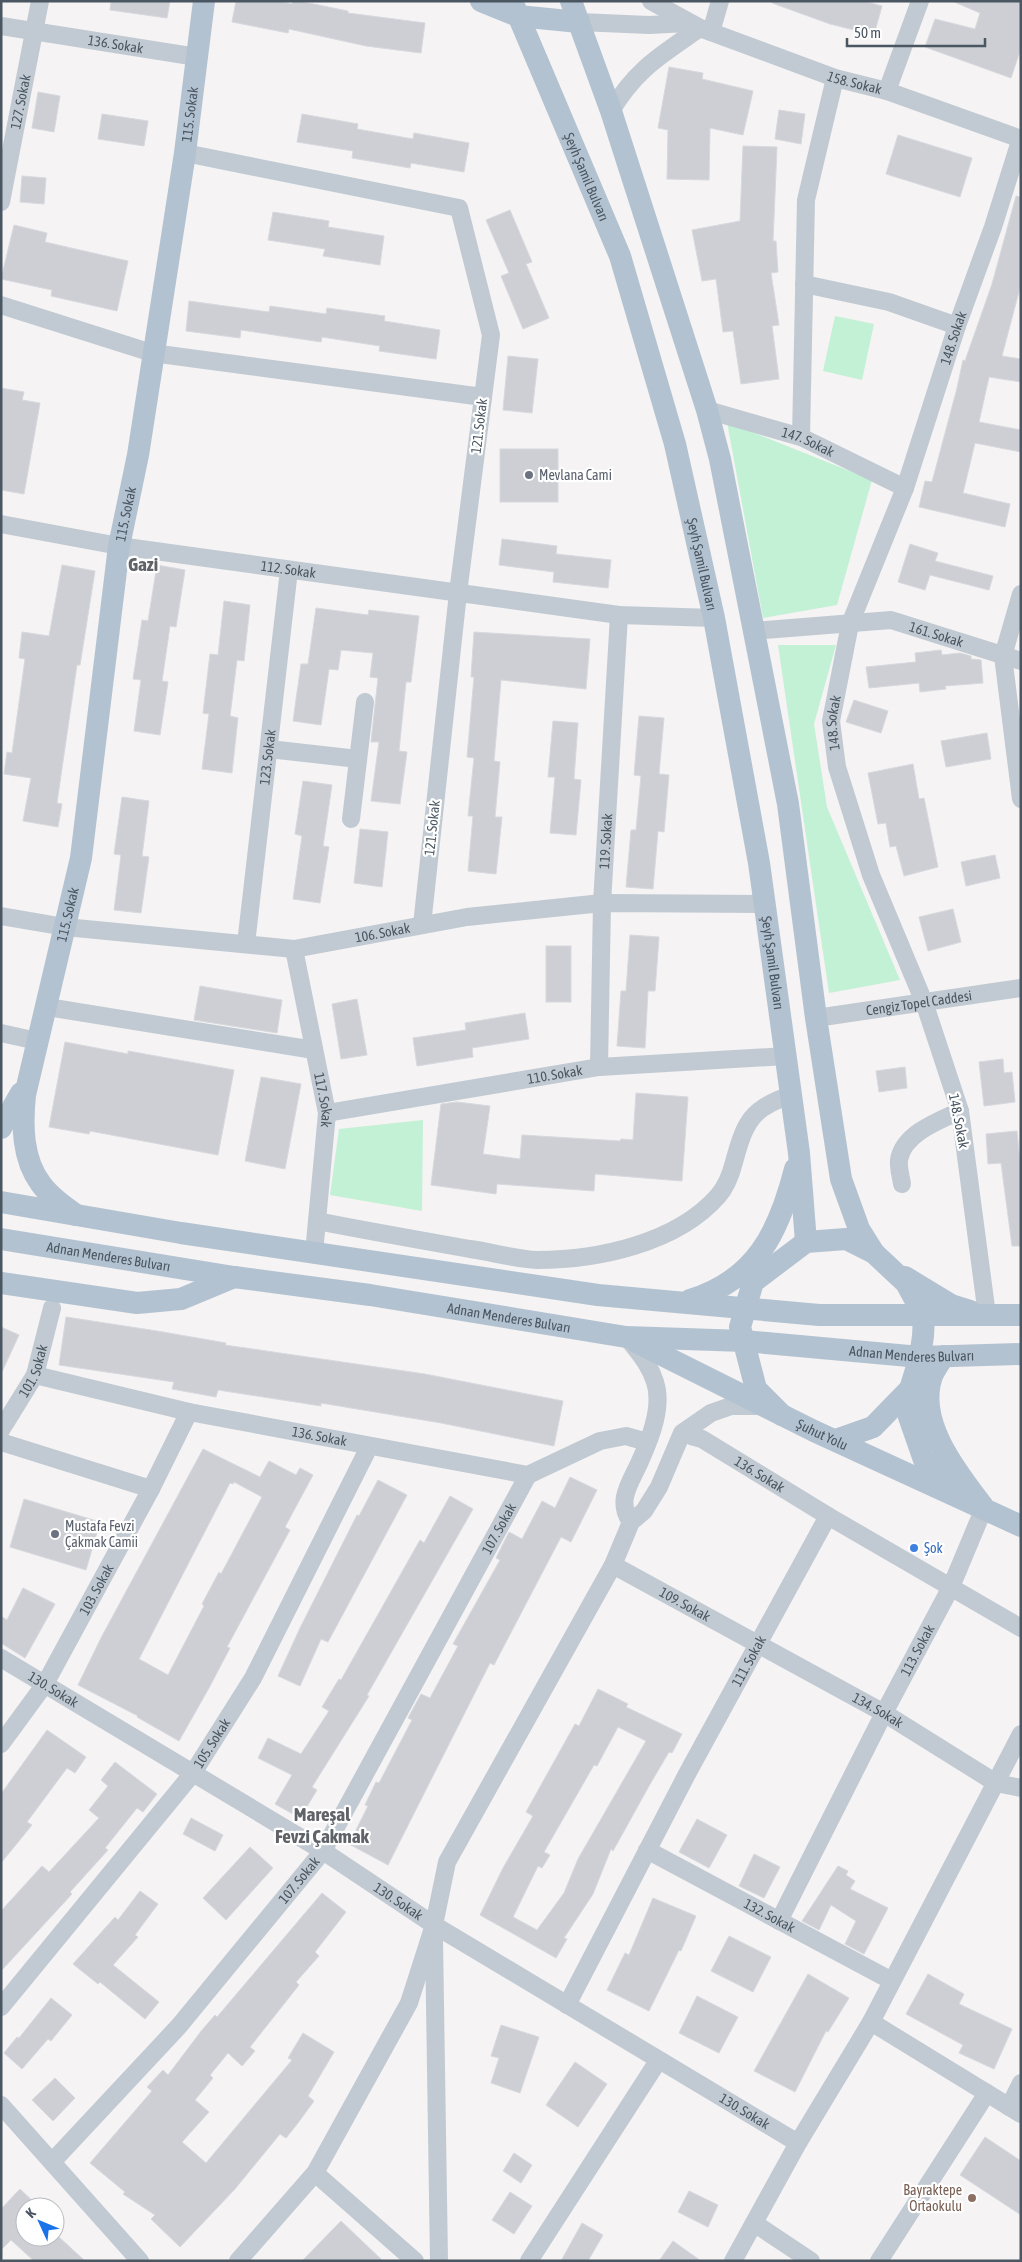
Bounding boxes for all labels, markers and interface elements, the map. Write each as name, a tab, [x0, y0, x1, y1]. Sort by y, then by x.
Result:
scale bar	[847, 15, 984, 47]
text: 50 m	[854, 24, 881, 41]
street label: 136. Sokak	[87, 32, 144, 56]
street label: 158. Sokak	[825, 68, 883, 97]
street label: 127. Sokak	[7, 73, 34, 131]
street label: 115. Sokak	[178, 86, 201, 143]
street label: Şeyh Şamil Bulvarı	[561, 130, 612, 224]
street label: 148. Sokak	[937, 309, 970, 367]
street label: 121. Sokak	[468, 398, 490, 454]
street label: 147. Sokak	[780, 424, 837, 460]
place label: Mevlana Cami	[539, 467, 612, 483]
marker: Mevlana Cami	[523, 469, 535, 481]
street label: 115. Sokak	[112, 485, 139, 543]
street label: Şeyh Şamil Bulvarı	[684, 516, 720, 612]
district label: Gazi	[128, 553, 158, 575]
street label: 112. Sokak	[260, 558, 317, 581]
street label: 161. Sokak	[907, 618, 965, 650]
street label: 148. Sokak	[823, 694, 844, 751]
street label: 123. Sokak	[256, 729, 279, 786]
street label: 121. Sokak	[421, 800, 443, 856]
street label: 119. Sokak	[596, 813, 615, 869]
street label: 115. Sokak	[53, 886, 82, 943]
street label: Şeyh Şamil Bulvarı	[758, 915, 787, 1011]
street label: 106. Sokak	[354, 920, 411, 946]
street label: Cengiz Topel Caddesi	[865, 987, 973, 1019]
street label: 110. Sokak	[526, 1062, 583, 1087]
street label: 117. Sokak	[311, 1071, 335, 1128]
street label: 148. Sokak	[946, 1092, 972, 1150]
street label: Adnan Menderes Bulvarı	[46, 1239, 172, 1274]
street label: Adnan Menderes Bulvarı	[446, 1300, 572, 1336]
street label: 101. Sokak	[15, 1343, 50, 1400]
street label: Adnan Menderes Bulvarı	[849, 1343, 974, 1365]
street label: Şuhut Yolu	[794, 1416, 850, 1453]
street label: 136. Sokak	[291, 1423, 348, 1449]
street label: 136. Sokak	[732, 1453, 788, 1496]
street label: 107. Sokak	[478, 1500, 519, 1557]
place label: Mustafa Fevzi Çakmak Camii	[65, 1518, 138, 1550]
marker: Mustafa Fevzi Çakmak Camii	[49, 1528, 61, 1540]
place label: Şok	[924, 1540, 943, 1556]
marker: Şok	[908, 1542, 920, 1554]
street label: 103. Sokak	[76, 1561, 117, 1618]
street label: 109. Sokak	[657, 1584, 713, 1625]
street label: 113. Sokak	[897, 1622, 937, 1679]
street label: 111. Sokak	[728, 1633, 769, 1689]
street label: 130. Sokak	[25, 1668, 81, 1711]
street label: 134. Sokak	[850, 1689, 906, 1731]
street label: 105. Sokak	[190, 1715, 233, 1771]
district label: Mareşal Fevzi Çakmak	[275, 1803, 370, 1847]
street label: 107. Sokak	[275, 1854, 323, 1907]
street label: 130. Sokak	[371, 1879, 426, 1923]
street label: 132. Sokak	[741, 1895, 798, 1936]
street label: 130. Sokak	[717, 2090, 773, 2132]
place label: Bayraktepe Ortaokulu	[903, 2182, 962, 2214]
marker: Bayraktepe Ortaokulu	[966, 2192, 978, 2204]
north arrow	[15, 2197, 65, 2247]
text: K	[23, 2205, 39, 2221]

